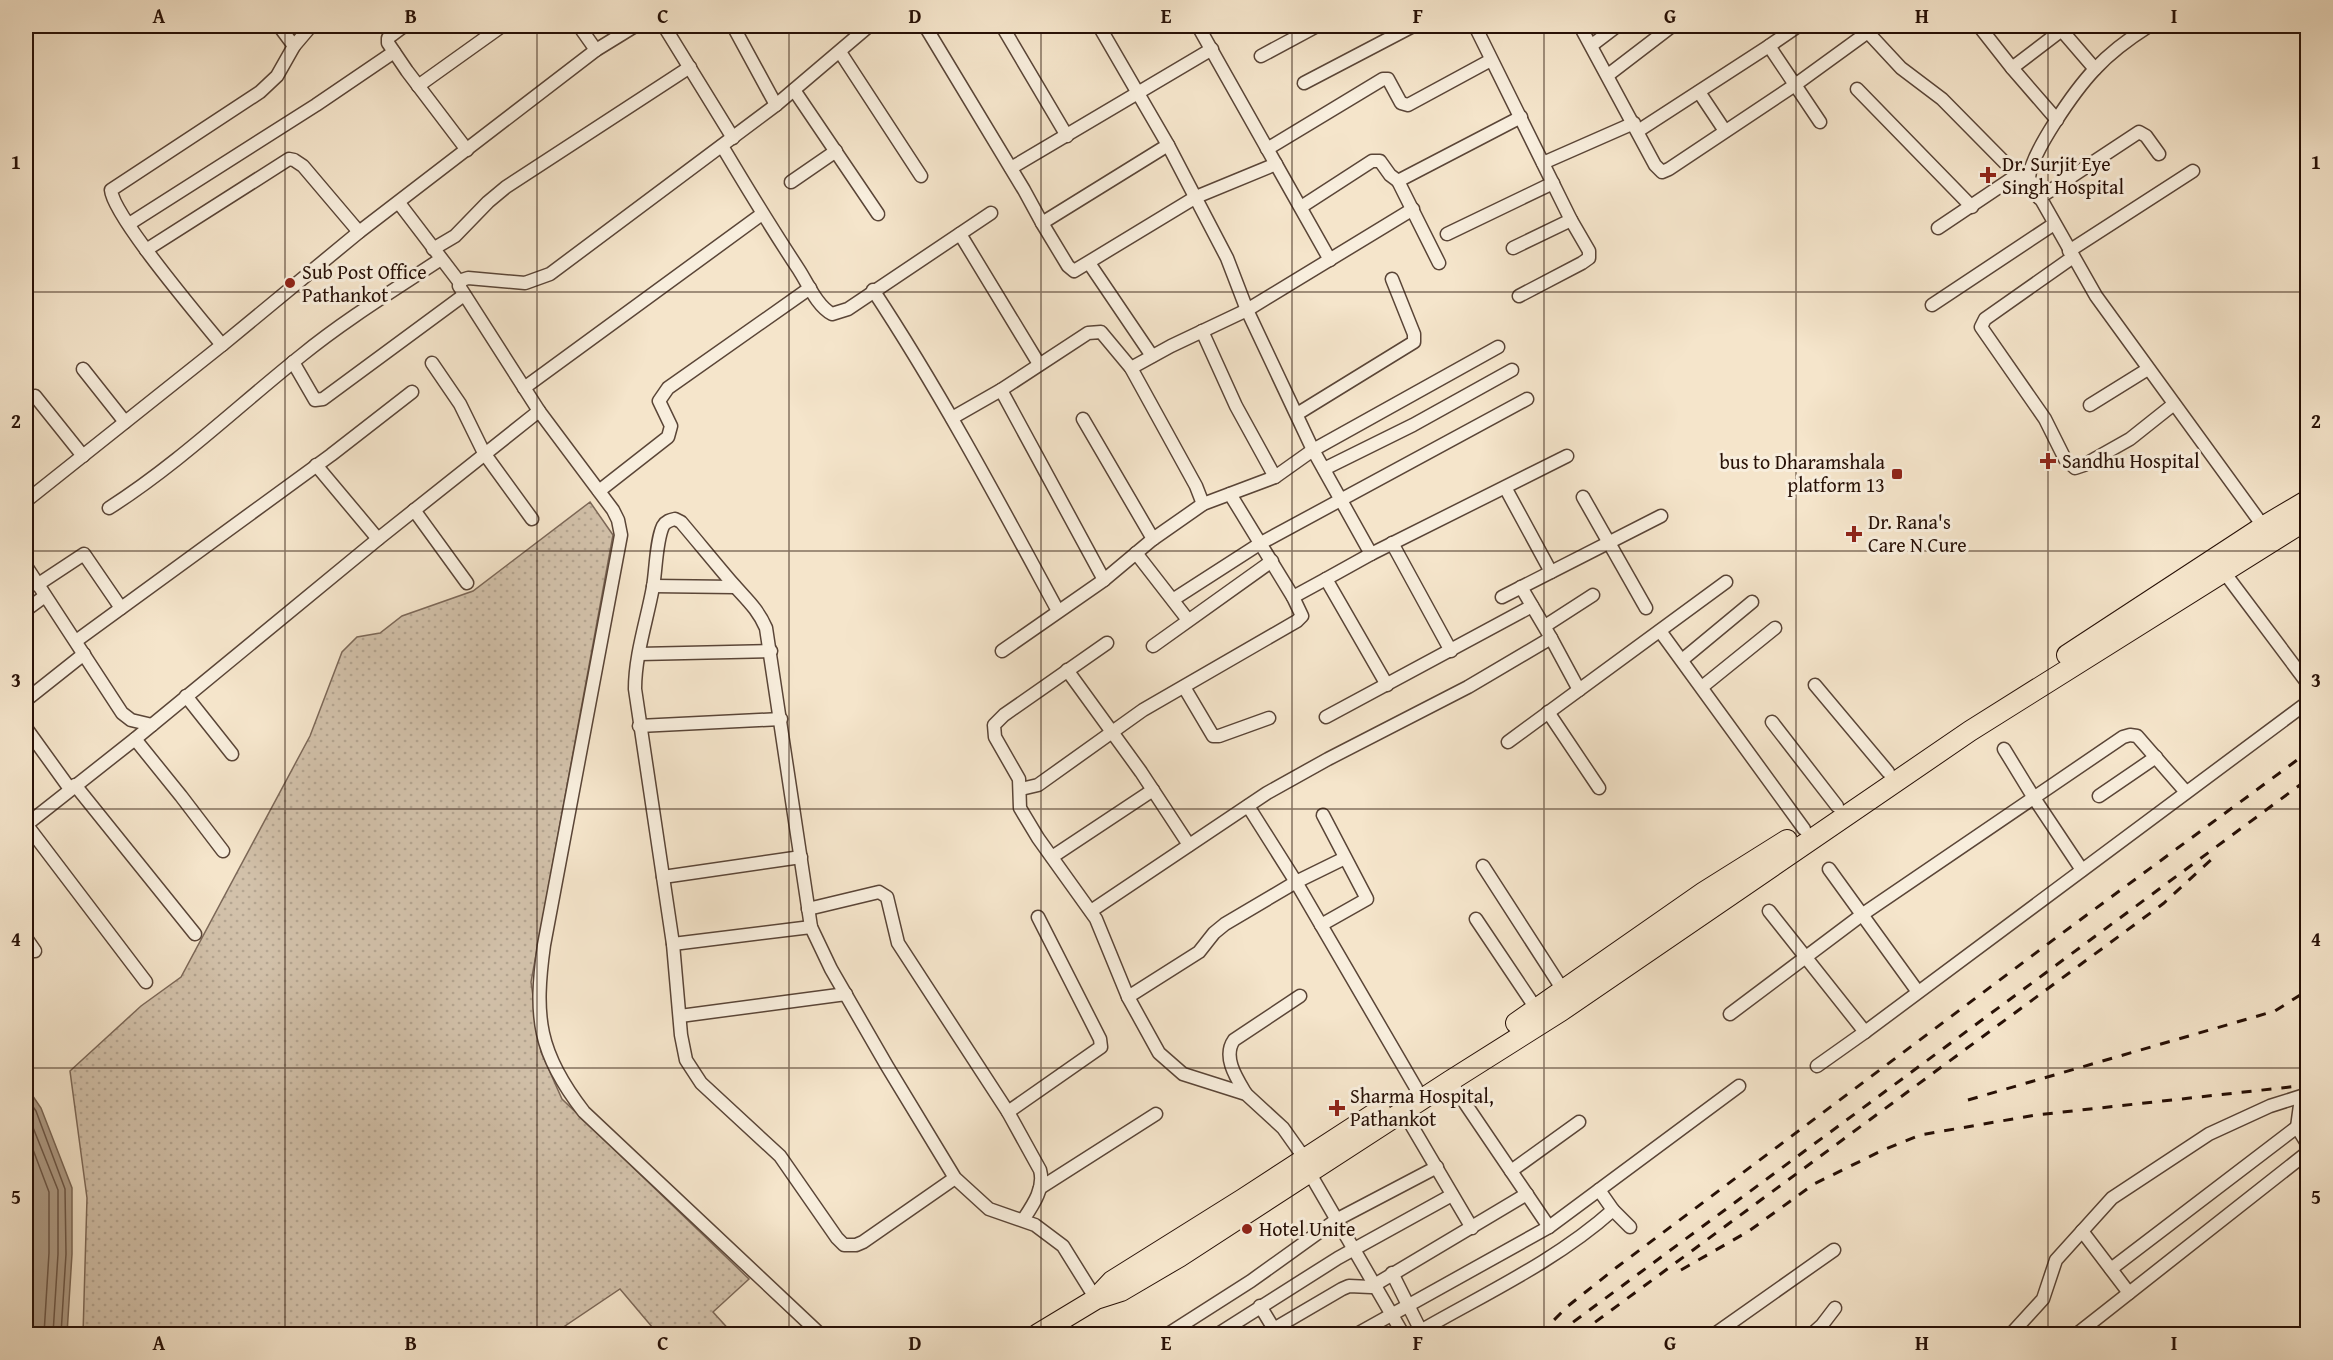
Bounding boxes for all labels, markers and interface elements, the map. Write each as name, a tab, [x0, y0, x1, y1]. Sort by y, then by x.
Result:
text: A	[153, 1, 166, 30]
text: B	[405, 1, 417, 30]
text: C	[657, 1, 669, 30]
text: D	[908, 1, 922, 30]
text: E	[1161, 1, 1172, 30]
text: F	[1413, 1, 1423, 30]
text: G	[1664, 1, 1676, 30]
text: H	[1915, 1, 1929, 30]
text: I	[2171, 1, 2177, 30]
text: 1	[11, 147, 21, 176]
text: 1	[2311, 147, 2321, 176]
place label: Dr. Surjit Eye Singh Hospital	[2002, 149, 2125, 201]
marker: Dr. Surjit Eye Singh Hospital	[1979, 166, 1997, 184]
place label: Sub Post Office Pathankot	[302, 257, 427, 309]
marker: Sub Post Office Pathankot	[283, 276, 297, 290]
text: 2	[11, 406, 21, 435]
text: 2	[2311, 406, 2321, 435]
place label: Sandhu Hospital	[2062, 446, 2200, 475]
place label: bus to Dharamshala platform 13	[1719, 447, 1886, 499]
marker: Sandhu Hospital	[2039, 452, 2057, 470]
marker: bus to Dharamshala platform 13	[1890, 467, 1904, 481]
place label: Dr. Rana's Care N Cure	[1868, 507, 1967, 559]
marker: Dr. Rana's Care N Cure	[1845, 525, 1863, 543]
text: 3	[11, 665, 21, 694]
text: 3	[2311, 665, 2321, 694]
text: 4	[11, 924, 21, 953]
text: 4	[2311, 924, 2321, 953]
place label: Sharma Hospital, Pathankot	[1350, 1081, 1494, 1133]
marker: Sharma Hospital, Pathankot	[1328, 1099, 1346, 1117]
text: 5	[11, 1182, 21, 1211]
text: 5	[2311, 1182, 2321, 1211]
place label: Hotel Unite	[1259, 1214, 1355, 1243]
marker: Hotel Unite	[1240, 1222, 1254, 1236]
text: A	[153, 1328, 166, 1357]
text: B	[405, 1328, 417, 1357]
text: C	[657, 1328, 669, 1357]
text: D	[908, 1328, 922, 1357]
text: E	[1161, 1328, 1172, 1357]
text: F	[1413, 1328, 1423, 1357]
text: G	[1664, 1328, 1676, 1357]
text: H	[1915, 1328, 1929, 1357]
text: I	[2171, 1328, 2177, 1357]

